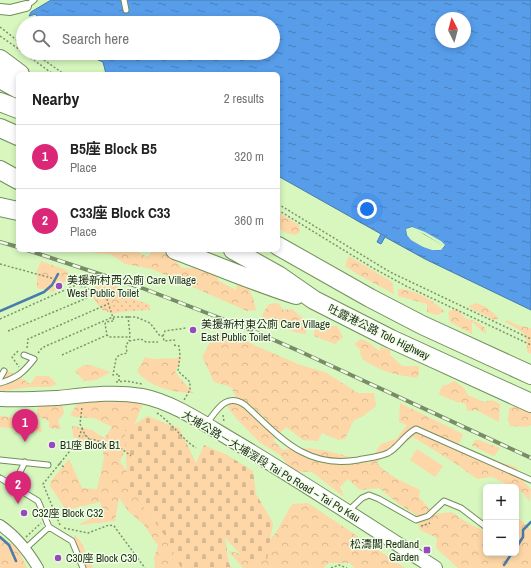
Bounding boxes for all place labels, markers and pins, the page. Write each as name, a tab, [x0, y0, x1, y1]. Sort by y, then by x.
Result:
place label: 美援新村西公廁 Care Village West Public Toilet	[67, 273, 196, 300]
marker: 美援新村西公廁 Care Village West Public Toilet	[54, 281, 64, 291]
place label: 美援新村東公廁 Care Village East Public Toilet	[201, 317, 330, 344]
marker: 美援新村東公廁 Care Village East Public Toilet	[188, 325, 198, 335]
pin: 1	[12, 409, 38, 442]
place label: B1座 Block B1	[60, 438, 120, 452]
marker: B1座 Block B1	[47, 440, 57, 450]
pin: 2	[5, 471, 31, 504]
place label: C32座 Block C32	[32, 506, 103, 520]
marker: C32座 Block C32	[19, 508, 29, 518]
place label: 松濤閣 Redland Garden	[350, 537, 419, 564]
marker: 松濤閣 Redland Garden	[422, 545, 432, 555]
place label: C30座 Block C30	[66, 551, 137, 565]
marker: C30座 Block C30	[53, 553, 63, 563]

